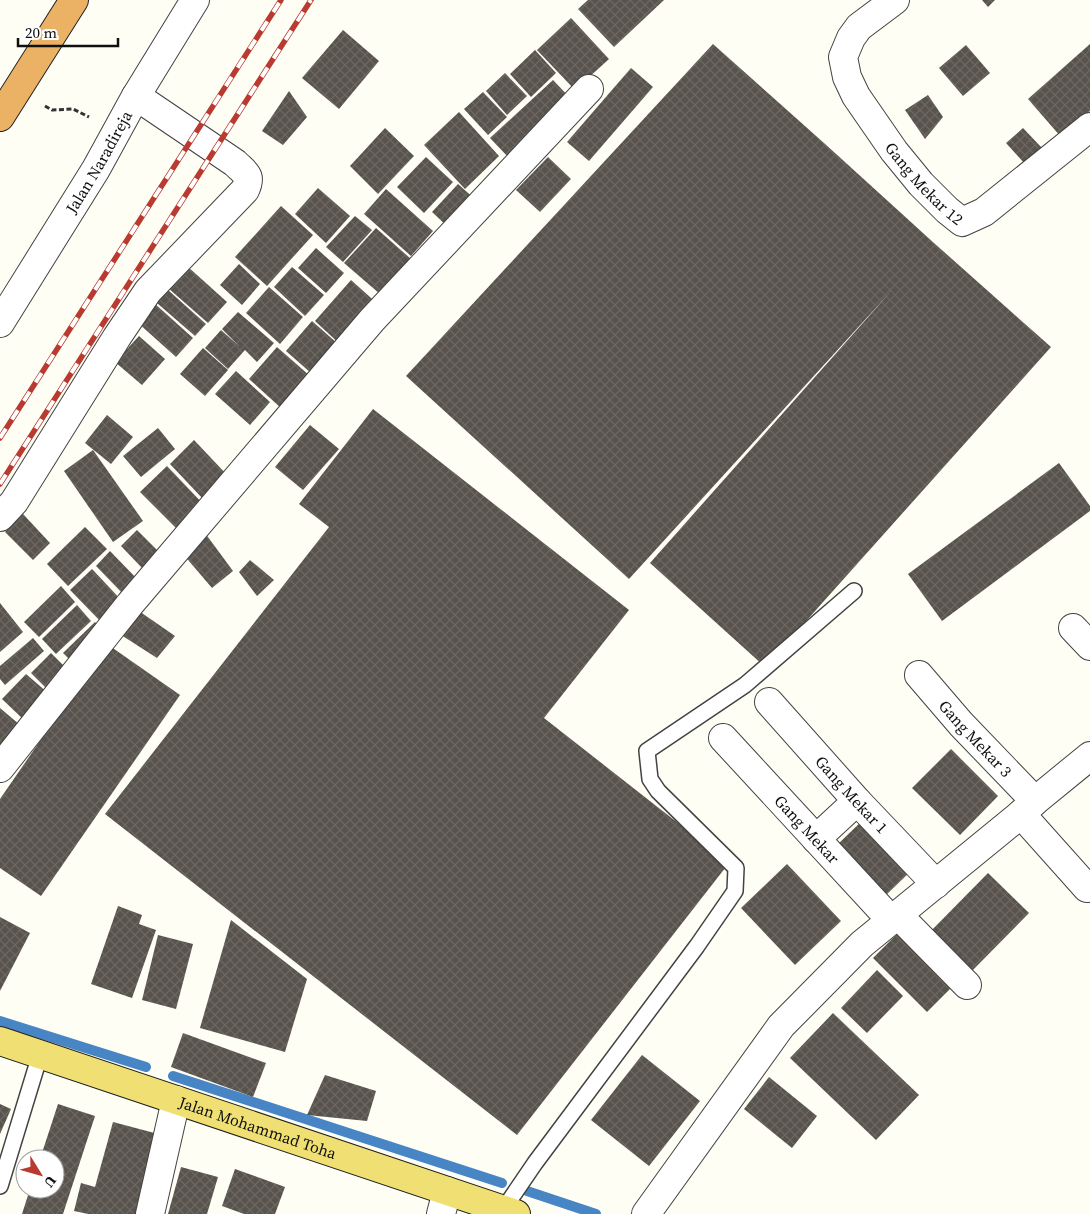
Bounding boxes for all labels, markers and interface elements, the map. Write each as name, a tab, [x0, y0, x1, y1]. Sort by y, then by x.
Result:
scale bar	[18, 15, 118, 47]
text: 20 m	[25, 22, 57, 43]
street label: Jalan Naradireja	[60, 106, 137, 218]
street label: Gang Mekar 12	[880, 138, 968, 230]
street label: Gang Mekar 3	[934, 695, 1017, 782]
street label: Gang Mekar 1	[811, 751, 893, 838]
street label: Gang Mekar	[770, 790, 845, 869]
street label: Jalan Mohammad Toha	[175, 1091, 340, 1164]
north arrow	[15, 1149, 65, 1199]
text: U	[39, 1172, 61, 1192]

